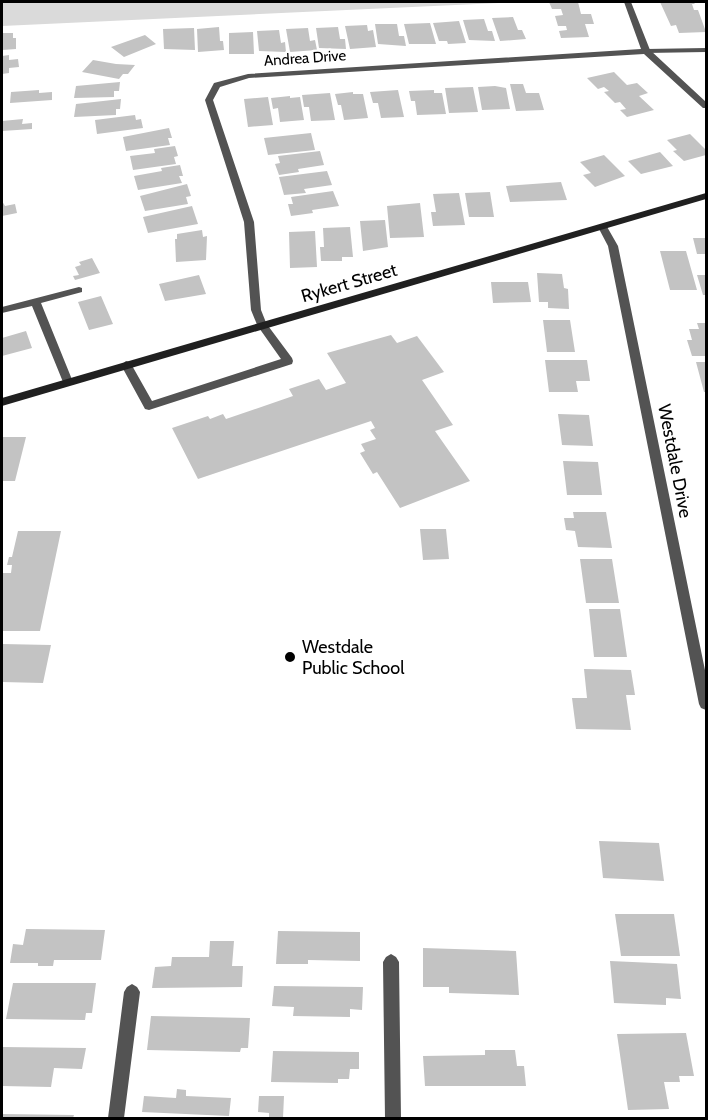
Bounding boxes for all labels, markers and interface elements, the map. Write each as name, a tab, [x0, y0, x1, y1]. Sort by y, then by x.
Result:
street label: Andrea Drive	[263, 46, 347, 70]
street label: Rykert Street	[299, 259, 399, 307]
street label: Westdale Drive	[653, 402, 697, 520]
place label: Westdale Public School	[302, 636, 405, 679]
marker: Westdale Public School	[283, 650, 297, 664]

